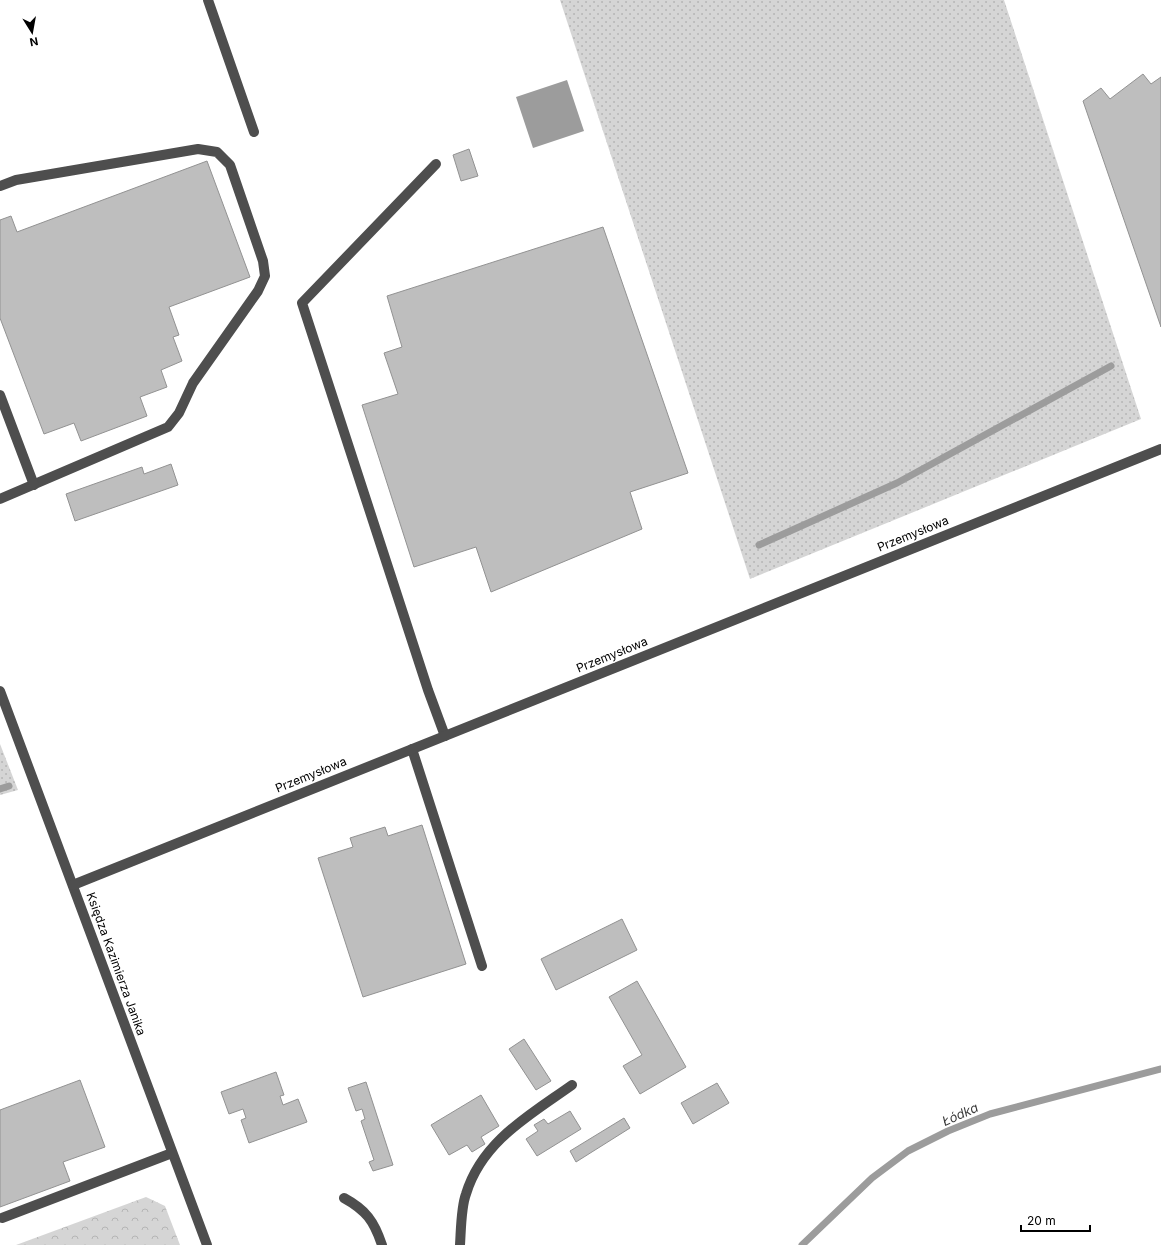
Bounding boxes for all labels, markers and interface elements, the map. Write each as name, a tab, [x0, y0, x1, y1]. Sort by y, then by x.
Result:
north arrow	[12, 12, 52, 52]
text: N	[28, 34, 39, 49]
street label: Przemysłowa	[875, 512, 951, 555]
street label: Przemysłowa	[574, 633, 650, 676]
street label: Przemysłowa	[273, 753, 349, 796]
street label: Księdza Kazimierza Janika	[84, 890, 149, 1037]
water label: Łódka	[939, 1099, 981, 1129]
scale bar	[1021, 1207, 1090, 1233]
text: 20 m	[1027, 1213, 1056, 1228]

